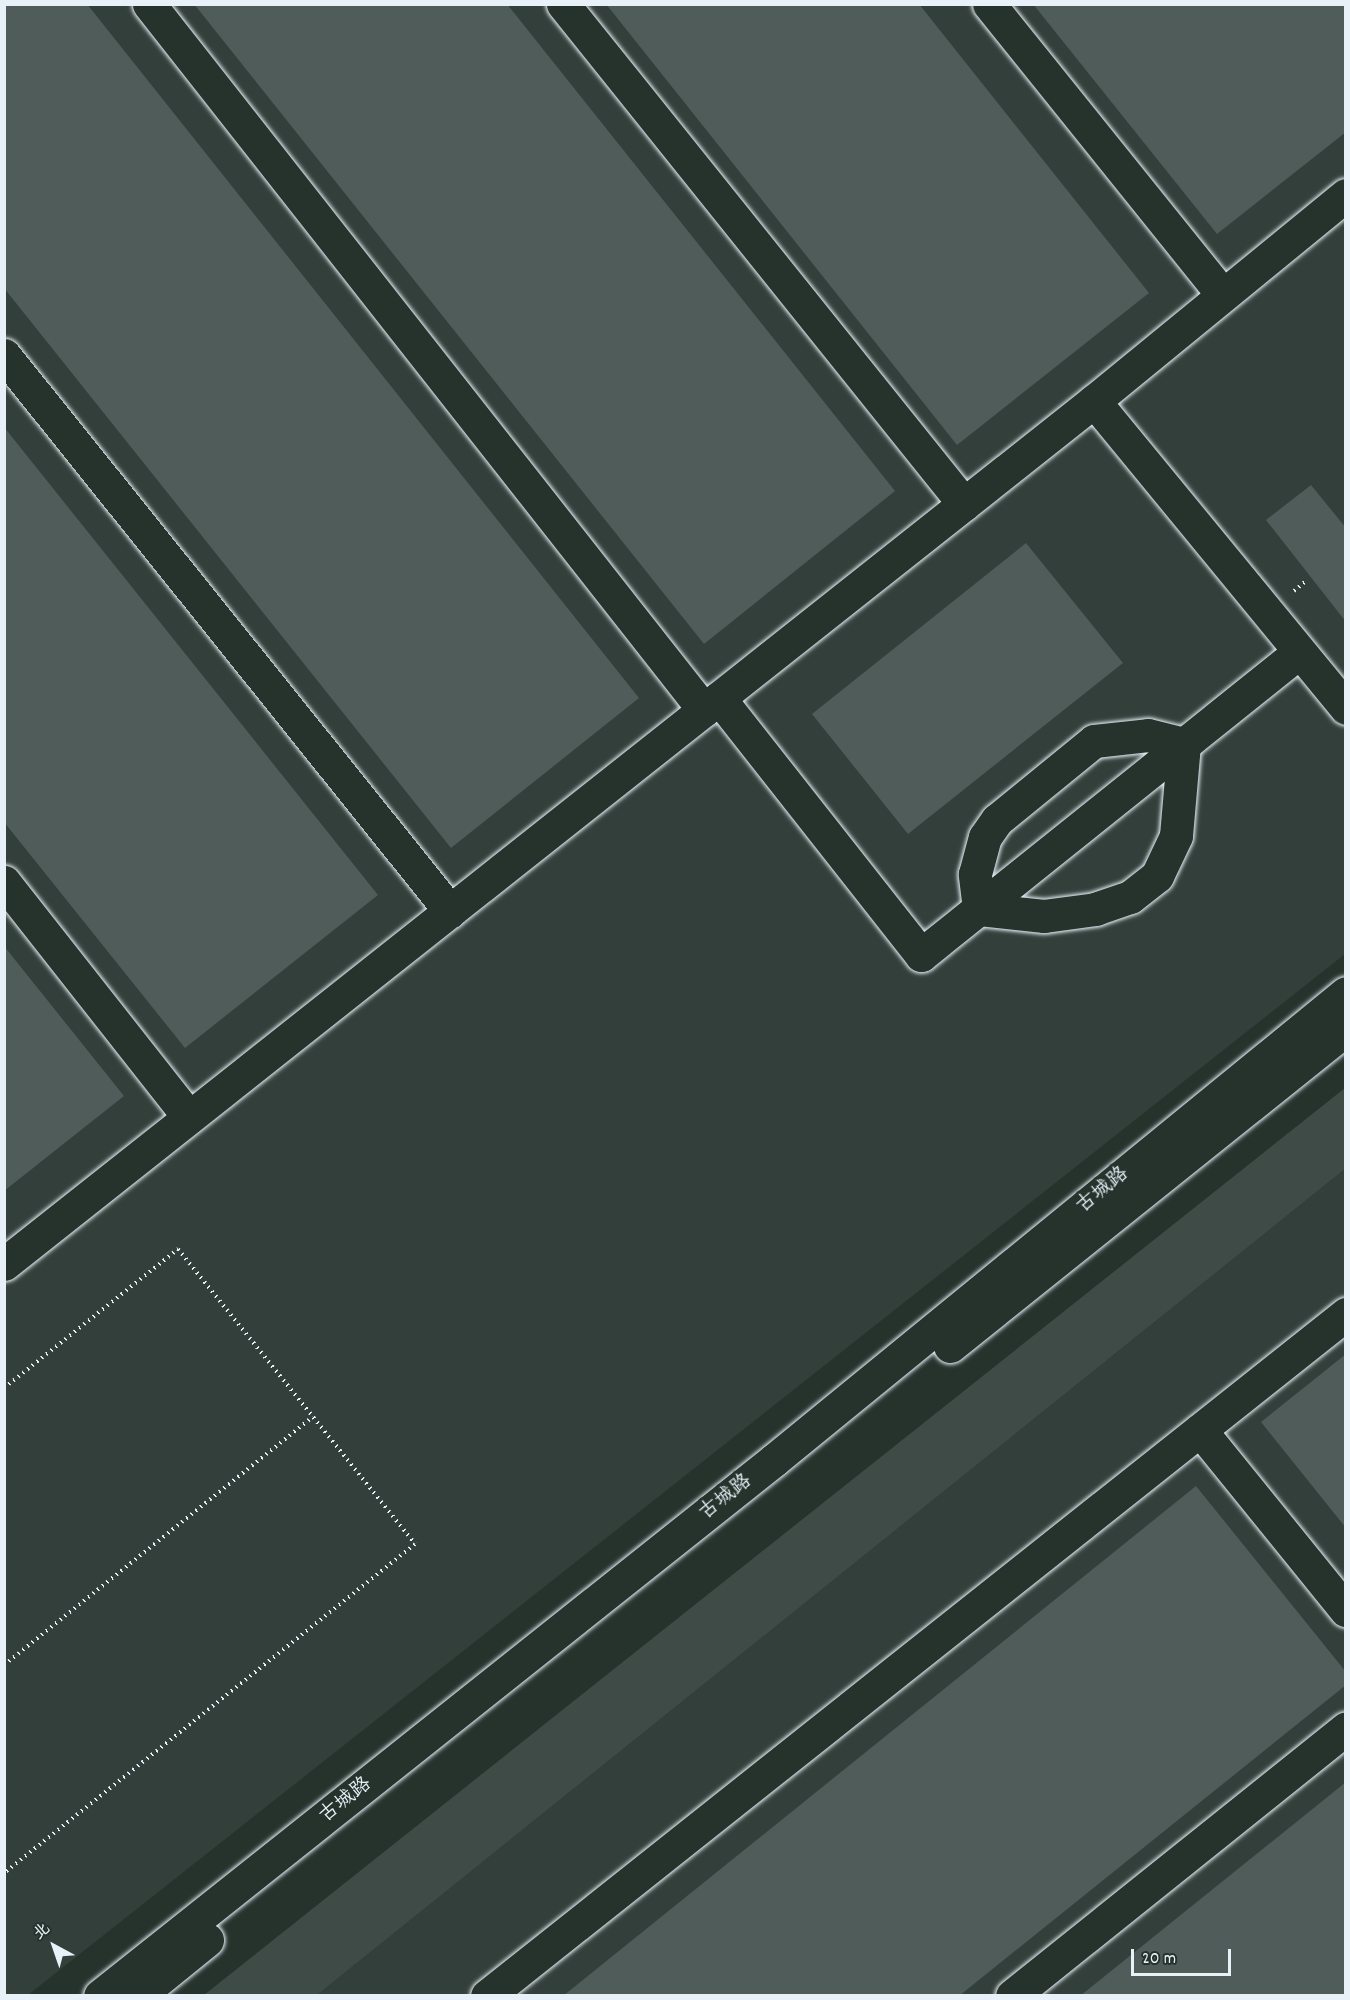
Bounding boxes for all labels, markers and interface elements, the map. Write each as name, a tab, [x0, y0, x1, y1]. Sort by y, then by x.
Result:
street label: 古城路	[1072, 1163, 1134, 1219]
street label: 古城路	[695, 1470, 757, 1526]
street label: 古城路	[315, 1773, 377, 1829]
north arrow	[24, 1916, 84, 1976]
text: 北	[29, 1918, 56, 1946]
scale bar	[1134, 1937, 1234, 1975]
text: 20 m	[1142, 1947, 1176, 1972]

